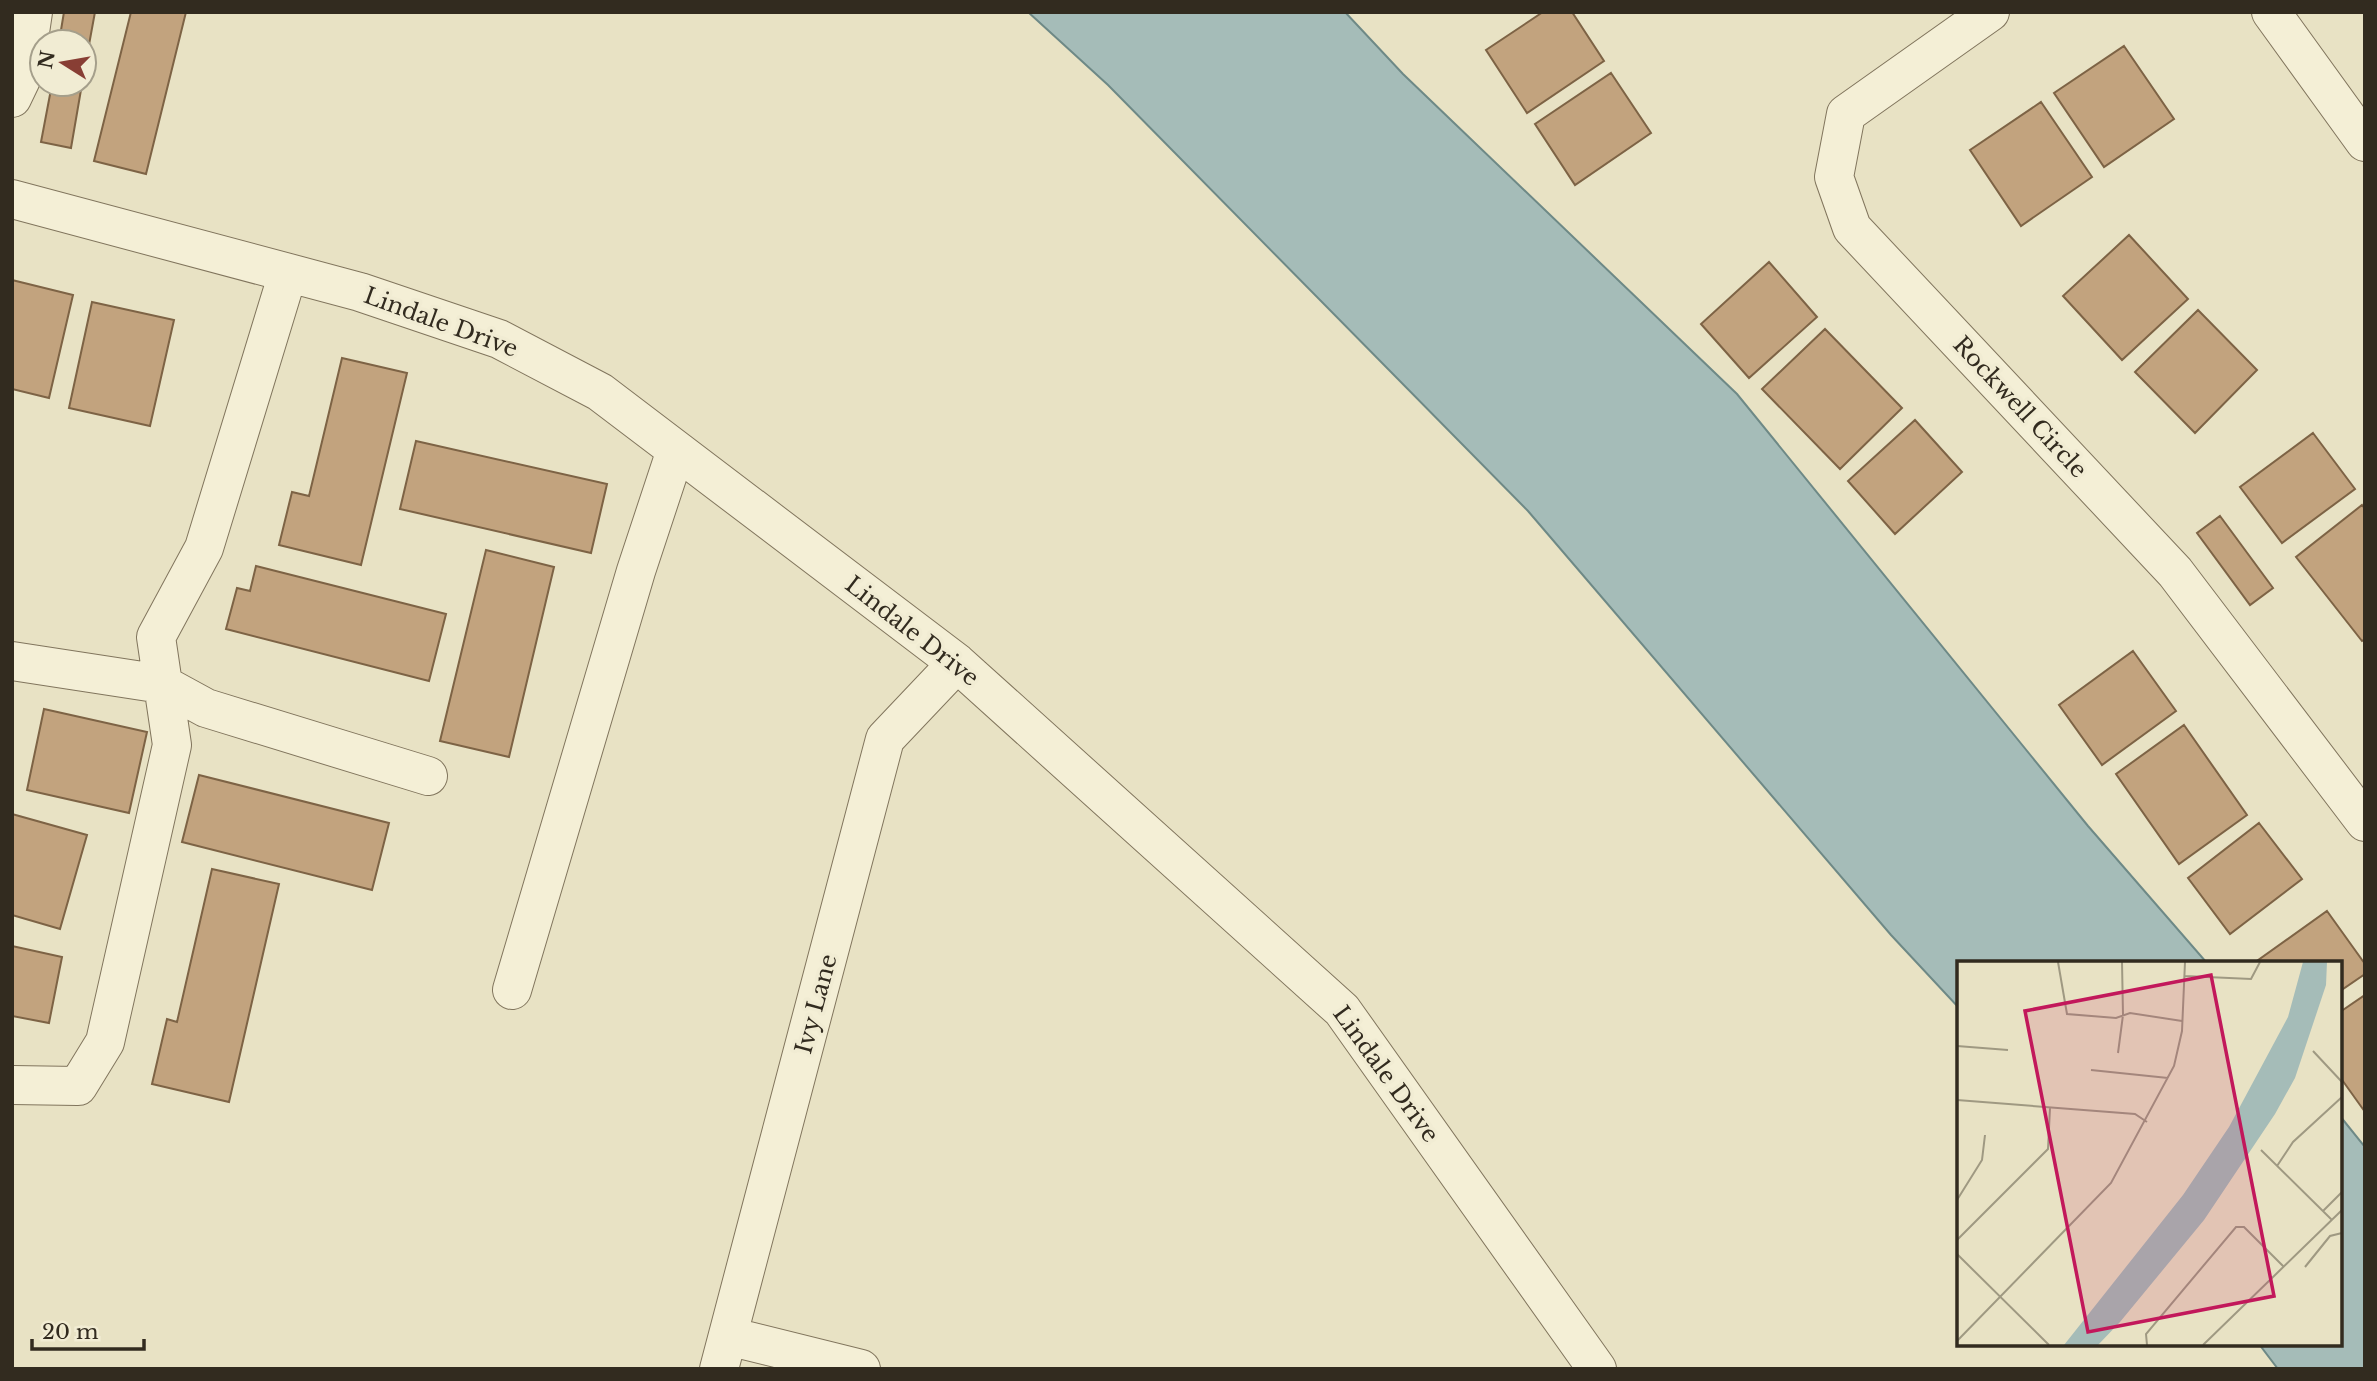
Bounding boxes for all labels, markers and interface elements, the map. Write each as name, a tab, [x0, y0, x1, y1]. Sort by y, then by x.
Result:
north arrow	[28, 28, 98, 98]
text: N	[34, 49, 60, 71]
street label: Lindale Drive	[360, 281, 522, 363]
street label: Rockwell Circle	[1947, 330, 2093, 484]
street label: Lindale Drive	[840, 570, 984, 692]
street label: Ivy Lane	[789, 951, 843, 1057]
inset map	[1957, 961, 2342, 1346]
street label: Lindale Drive	[1327, 1000, 1445, 1148]
scale bar	[32, 1308, 144, 1352]
text: 20 m	[42, 1319, 99, 1345]

